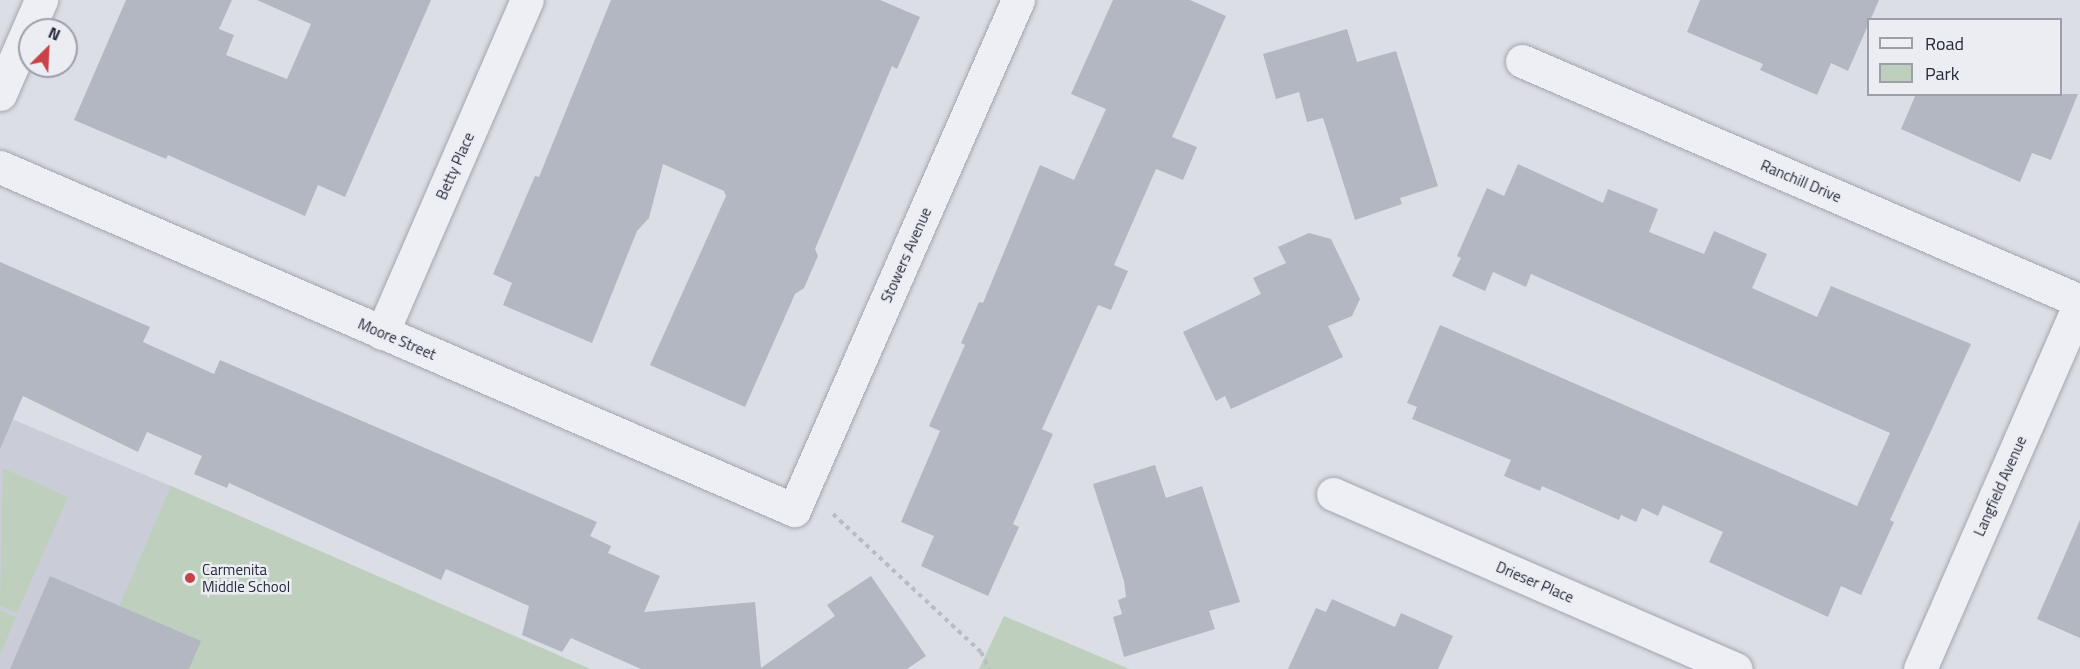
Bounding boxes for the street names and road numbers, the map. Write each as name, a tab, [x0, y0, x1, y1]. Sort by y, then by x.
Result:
street label: Betty Place	[432, 130, 478, 202]
street label: Ranchill Drive	[1758, 156, 1844, 206]
street label: Stowers Avenue	[877, 205, 935, 305]
street label: Moore Street	[355, 315, 439, 363]
street label: Langfield Avenue	[1970, 433, 2030, 539]
street label: Drieser Place	[1493, 558, 1577, 606]

